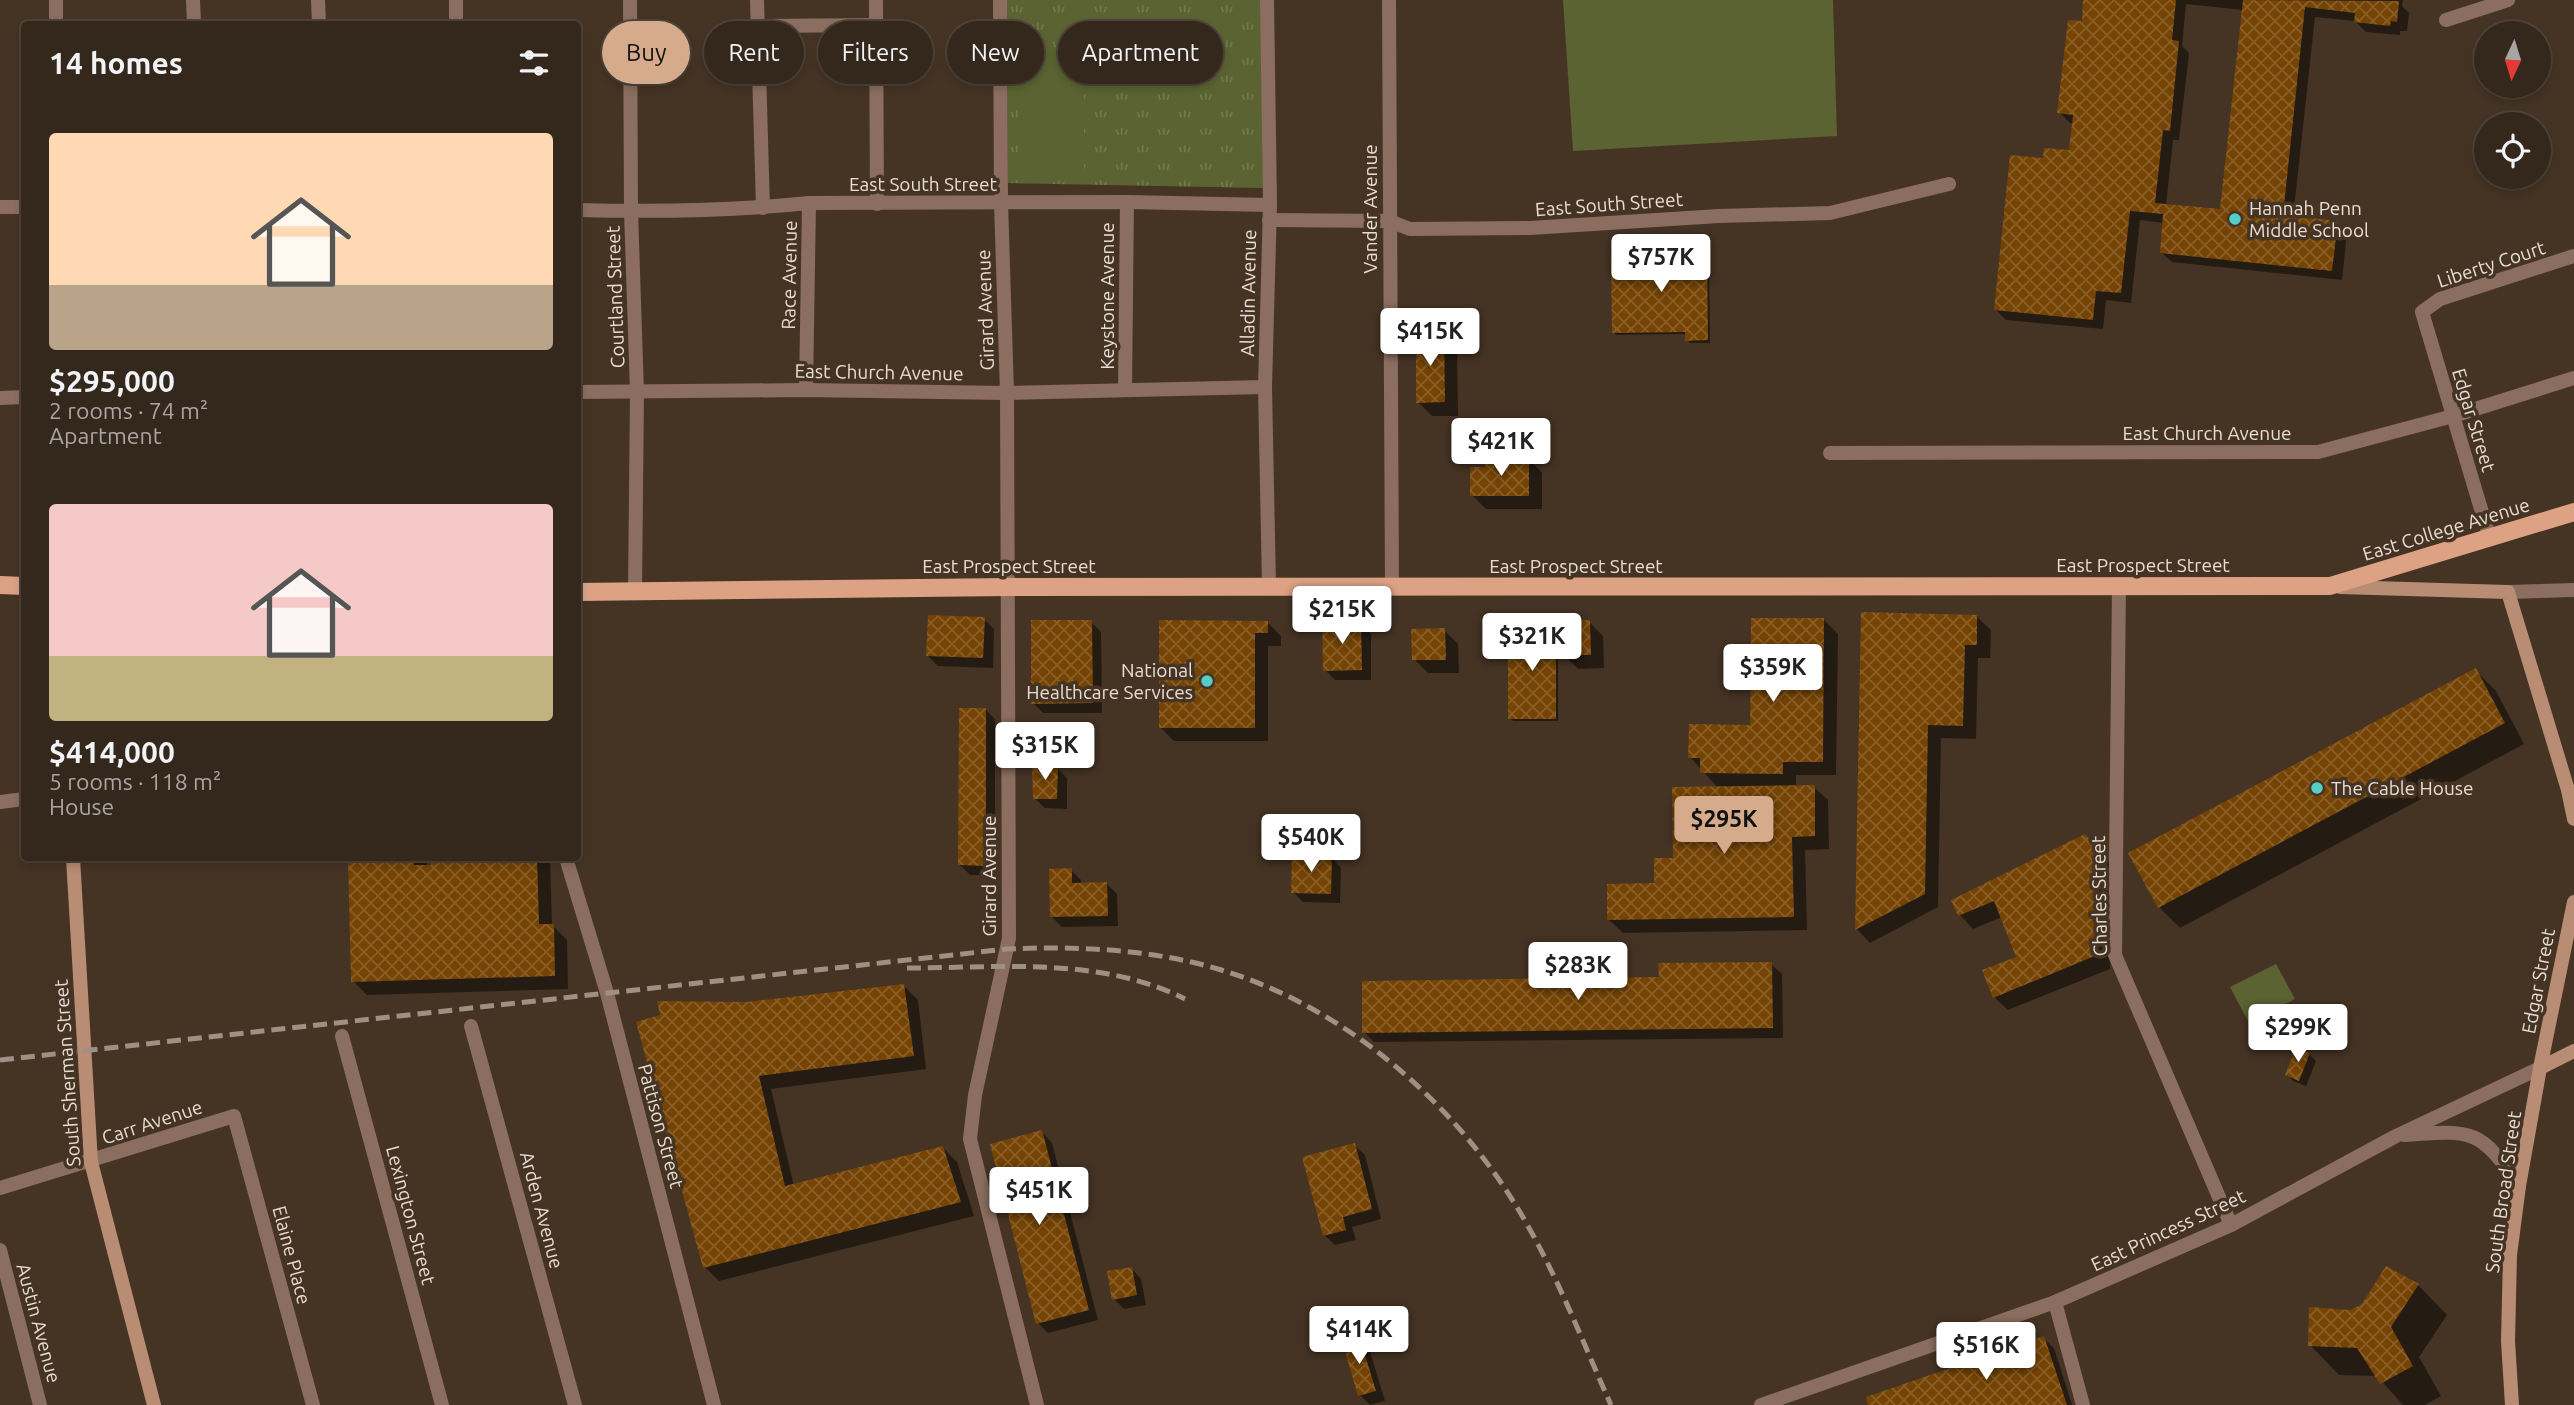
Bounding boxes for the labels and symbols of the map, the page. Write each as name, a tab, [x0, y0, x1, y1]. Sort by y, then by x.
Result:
north arrow	[2474, 21, 2552, 98]
street label: Vander Avenue	[1359, 144, 1381, 274]
street label: East South Street	[849, 173, 998, 195]
street label: East South Street	[1534, 188, 1684, 220]
place label: Hannah Penn Middle School	[2249, 197, 2369, 241]
marker: Hannah Penn Middle School	[2227, 211, 2243, 227]
street label: Race Avenue	[777, 220, 801, 330]
street label: Keystone Avenue	[1096, 222, 1118, 370]
street label: Courtland Street	[602, 225, 628, 369]
street label: Alladin Avenue	[1236, 229, 1260, 357]
pin: $757K	[1612, 234, 1710, 294]
street label: Liberty Court	[2434, 236, 2548, 292]
street label: Girard Avenue	[972, 249, 998, 371]
pin: $415K	[1381, 308, 1479, 368]
street label: East Church Avenue	[794, 360, 964, 384]
street label: Edgar Street	[2448, 366, 2500, 475]
pin: $421K	[1452, 419, 1550, 478]
street label: East Church Avenue	[2122, 422, 2292, 444]
street label: East College Avenue	[2360, 493, 2532, 565]
street label: East Prospect Street	[2056, 554, 2230, 576]
street label: East Prospect Street	[922, 555, 1096, 577]
street label: East Prospect Street	[1489, 555, 1663, 577]
pin: $215K	[1293, 586, 1391, 646]
pin: $321K	[1483, 614, 1581, 673]
pin: $359K	[1724, 644, 1822, 704]
place label: National Healthcare Services	[1026, 659, 1193, 703]
marker: National Healthcare Services	[1199, 673, 1215, 689]
pin: $315K	[996, 722, 1094, 782]
place label: The Cable House	[2331, 777, 2474, 799]
marker: The Cable House	[2309, 780, 2325, 796]
pin: $295K	[1675, 796, 1773, 856]
pin: $540K	[1262, 814, 1360, 874]
street label: Girard Avenue	[978, 816, 1000, 936]
street label: Charles Street	[2087, 835, 2111, 956]
street label: Edgar Street	[2517, 926, 2559, 1036]
pin: $283K	[1529, 942, 1627, 1002]
street label: South Sherman Street	[49, 978, 85, 1167]
pin: $299K	[2249, 1004, 2347, 1064]
street label: Pattison Street	[634, 1061, 688, 1191]
street label: Carr Avenue	[99, 1095, 205, 1149]
street label: South Broad Street	[2481, 1109, 2525, 1274]
street label: Lexington Street	[382, 1143, 440, 1287]
street label: Arden Avenue	[516, 1149, 568, 1271]
pin: $451K	[990, 1168, 1088, 1227]
street label: East Princess Street	[2087, 1184, 2249, 1275]
street label: Elaine Place	[268, 1203, 316, 1307]
street label: Austin Avenue	[12, 1261, 66, 1385]
pin: $414K	[1310, 1306, 1408, 1366]
pin: $516K	[1937, 1322, 2035, 1382]

